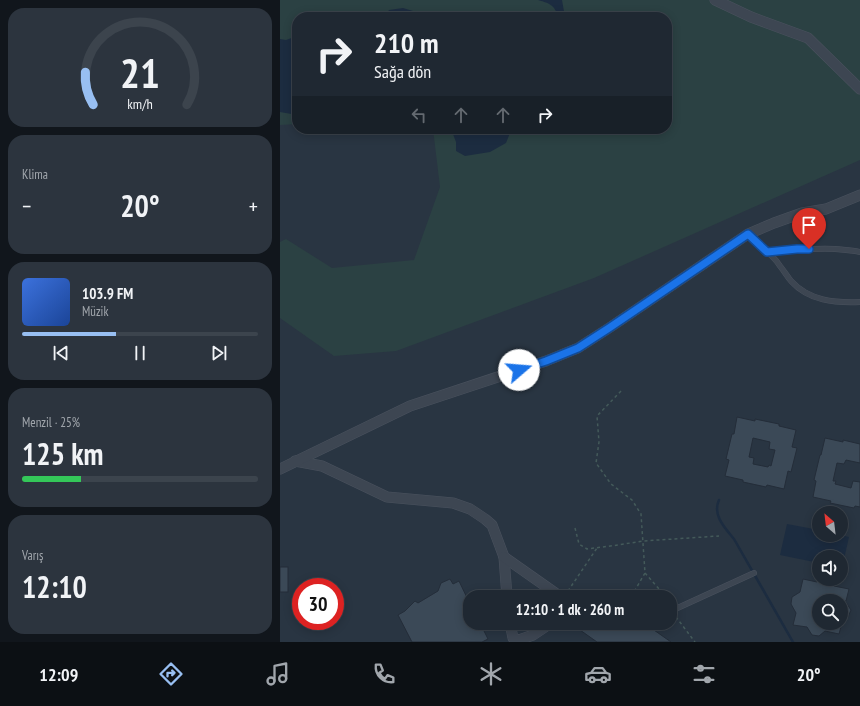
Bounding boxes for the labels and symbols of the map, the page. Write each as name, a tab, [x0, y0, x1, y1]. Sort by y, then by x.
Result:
pin	[792, 208, 826, 249]
position arrow	[498, 349, 540, 391]
north arrow	[812, 506, 848, 542]
speed limit sign: 30	[292, 578, 344, 630]

